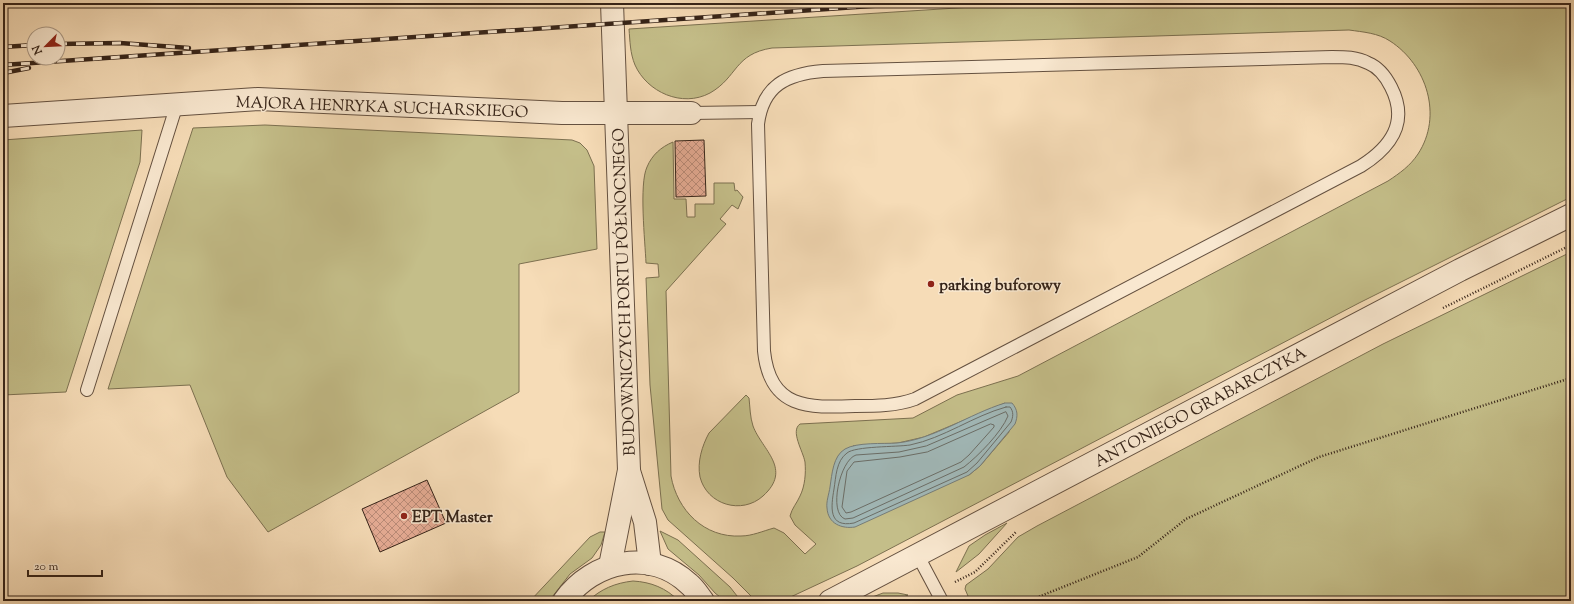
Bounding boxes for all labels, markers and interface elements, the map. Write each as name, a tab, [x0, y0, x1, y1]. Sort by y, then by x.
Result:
north arrow	[26, 26, 66, 66]
text: N	[29, 42, 47, 58]
street label: MAJORA HENRYKA SUCHARSKIEGO	[235, 92, 529, 125]
street label: BUDOWNICZYCH PORTU PÓŁNOCNEGO	[607, 128, 643, 456]
place label: parking buforowy	[939, 275, 1061, 298]
marker: parking buforowy	[926, 279, 936, 289]
street label: ANTONIEGO GRABARCZYKA	[1091, 342, 1311, 474]
place label: EPT Master	[412, 507, 494, 530]
marker: EPT Master	[399, 511, 409, 521]
scale bar	[28, 552, 102, 578]
text: 20 m	[34, 558, 59, 576]

